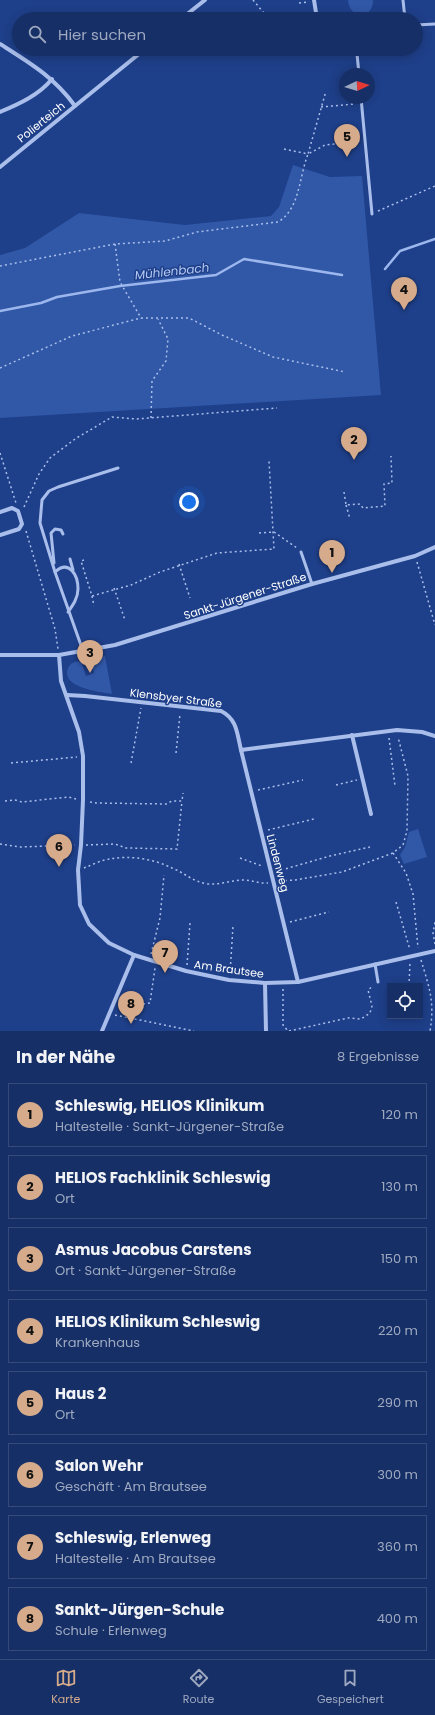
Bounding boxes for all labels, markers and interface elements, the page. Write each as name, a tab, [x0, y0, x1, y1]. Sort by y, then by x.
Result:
search box	[12, 12, 423, 56]
icon: search	[26, 23, 48, 45]
text: Hier suchen	[58, 24, 146, 45]
north arrow	[339, 68, 375, 104]
street label: Polierteich	[14, 98, 68, 146]
pin: 5	[334, 124, 360, 157]
water label: Mühlenbach	[134, 259, 210, 283]
pin: 4	[391, 277, 417, 310]
pin: 2	[341, 427, 367, 460]
your location	[179, 492, 199, 512]
pin: 1	[319, 540, 345, 573]
street label: Sankt-Jürgener-Straße	[182, 569, 309, 623]
pin: 3	[77, 640, 103, 673]
street label: Klensbyer Straße	[129, 684, 223, 712]
street label: Lindenweg	[263, 832, 293, 894]
pin: 6	[46, 834, 72, 867]
pin: 7	[152, 940, 178, 973]
street label: Am Brautsee	[193, 956, 265, 982]
map controls	[387, 983, 423, 1019]
button: locate	[387, 983, 423, 1019]
pin: 8	[118, 991, 144, 1024]
text: In der Nähe	[16, 1045, 115, 1069]
text: 8 Ergebnisse	[337, 1047, 419, 1066]
text: Schleswig, HELIOS Klinikum	[55, 1095, 265, 1116]
text: 1	[28, 1105, 32, 1124]
text: 120 m	[381, 1105, 418, 1124]
text: Haltestelle · Sankt-Jürgener-Straße	[55, 1117, 284, 1136]
text: HELIOS Fachklinik Schleswig	[55, 1167, 271, 1188]
text: 2	[26, 1177, 34, 1196]
text: 130 m	[381, 1177, 418, 1196]
text: Ort	[55, 1189, 75, 1208]
text: Asmus Jacobus Carstens	[55, 1239, 252, 1260]
text: 3	[26, 1249, 34, 1268]
text: 150 m	[381, 1249, 418, 1268]
text: Ort · Sankt-Jürgener-Straße	[55, 1261, 236, 1280]
text: HELIOS Klinikum Schleswig	[55, 1311, 260, 1332]
text: 4	[26, 1321, 34, 1340]
text: 220 m	[378, 1321, 418, 1340]
text: Krankenhaus	[55, 1333, 140, 1352]
text: Haus 2	[55, 1383, 106, 1404]
text: 5	[26, 1393, 34, 1412]
text: 290 m	[377, 1393, 418, 1412]
text: Ort	[55, 1405, 75, 1424]
text: Salon Wehr	[55, 1455, 143, 1476]
text: 6	[26, 1465, 34, 1484]
text: 300 m	[377, 1465, 418, 1484]
text: Geschäft · Am Brautsee	[55, 1477, 207, 1496]
text: Schleswig, Erlenweg	[55, 1527, 211, 1548]
text: 7	[27, 1537, 33, 1556]
text: 360 m	[377, 1537, 418, 1556]
text: Haltestelle · Am Brautsee	[55, 1549, 216, 1568]
text: Sankt-Jürgen-Schule	[55, 1599, 224, 1620]
text: 8	[26, 1609, 34, 1628]
text: 400 m	[377, 1609, 418, 1628]
text: Schule · Erlenweg	[55, 1621, 167, 1640]
tab: Karte	[51, 1667, 80, 1708]
tab: Route	[183, 1667, 214, 1708]
tab: Gespeichert	[317, 1667, 384, 1708]

